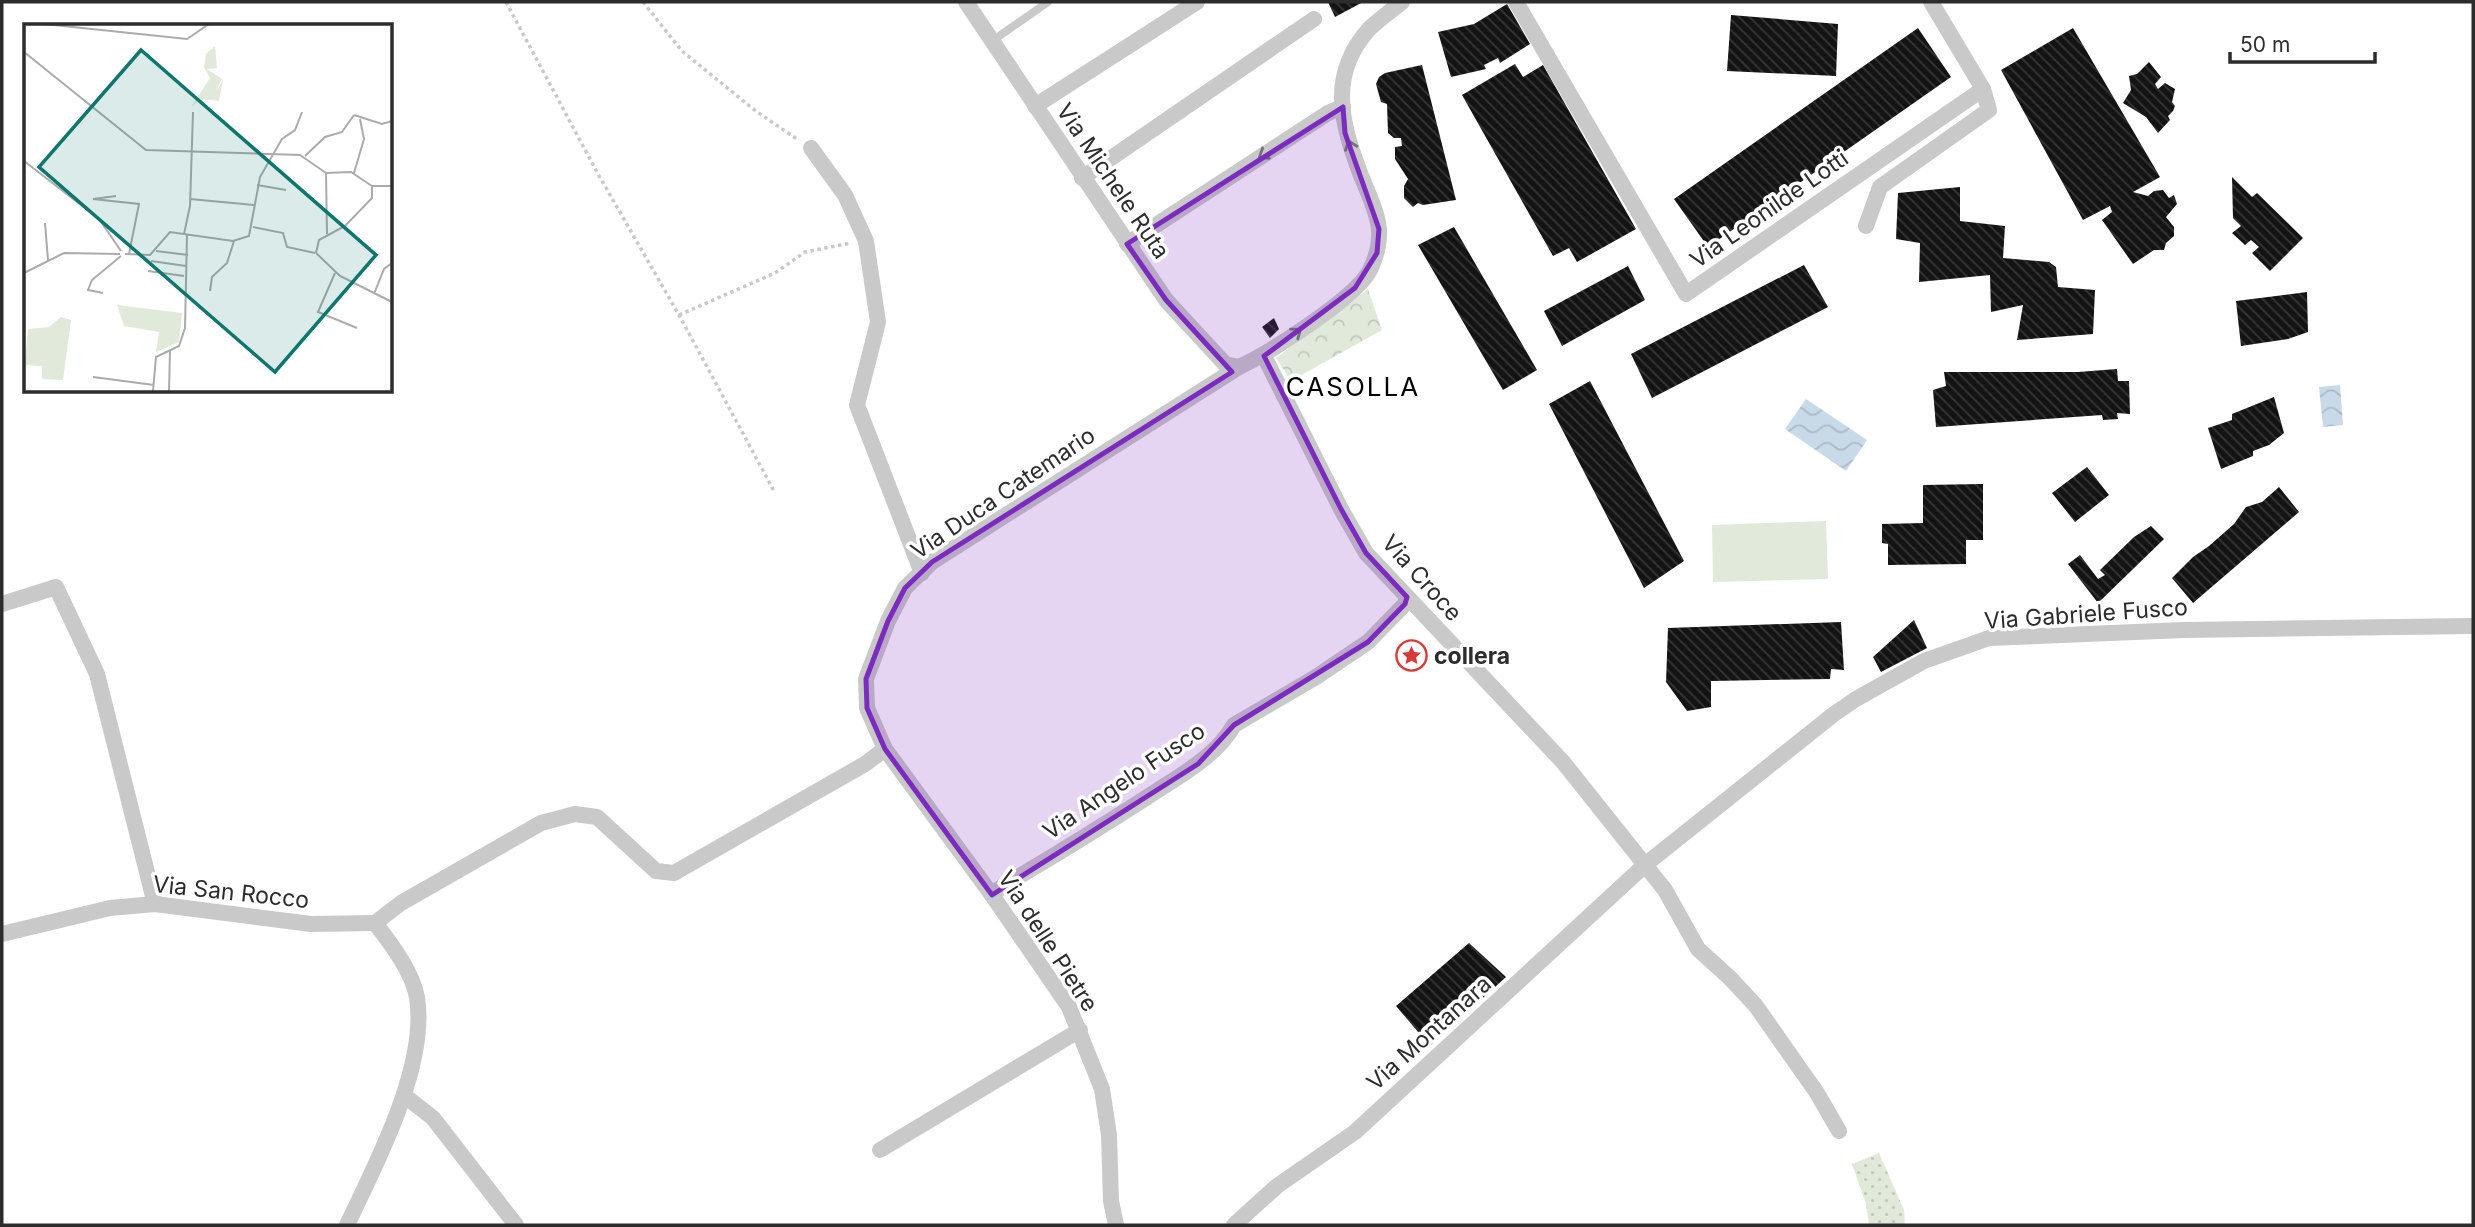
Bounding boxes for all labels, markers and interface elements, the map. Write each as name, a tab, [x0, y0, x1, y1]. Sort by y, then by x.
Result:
scale bar	[2230, 21, 2375, 65]
inset map	[24, 24, 392, 392]
text: 50 m	[2240, 32, 2290, 57]
street label: Via Michele Ruta	[1051, 98, 1175, 264]
one-way arrow	[1344, 140, 1358, 152]
street label: Via Leonilde Lotti	[1685, 144, 1853, 274]
one-way arrow	[1258, 147, 1271, 160]
one-way arrow	[1289, 328, 1302, 340]
district label: CASOLLA	[1286, 371, 1420, 402]
street label: Via Duca Catemario	[906, 421, 1100, 565]
street label: Via Croce	[1376, 529, 1468, 627]
street label: Via Gabriele Fusco	[1983, 593, 2189, 635]
place icon: collera	[1394, 639, 1428, 673]
place label: collera	[1434, 642, 1510, 670]
street label: Via Angelo Fusco	[1038, 717, 1210, 845]
street label: Via delle Pietre	[992, 865, 1104, 1017]
street label: Via San Rocco	[152, 870, 310, 914]
street label: Via Montanara	[1361, 970, 1497, 1096]

